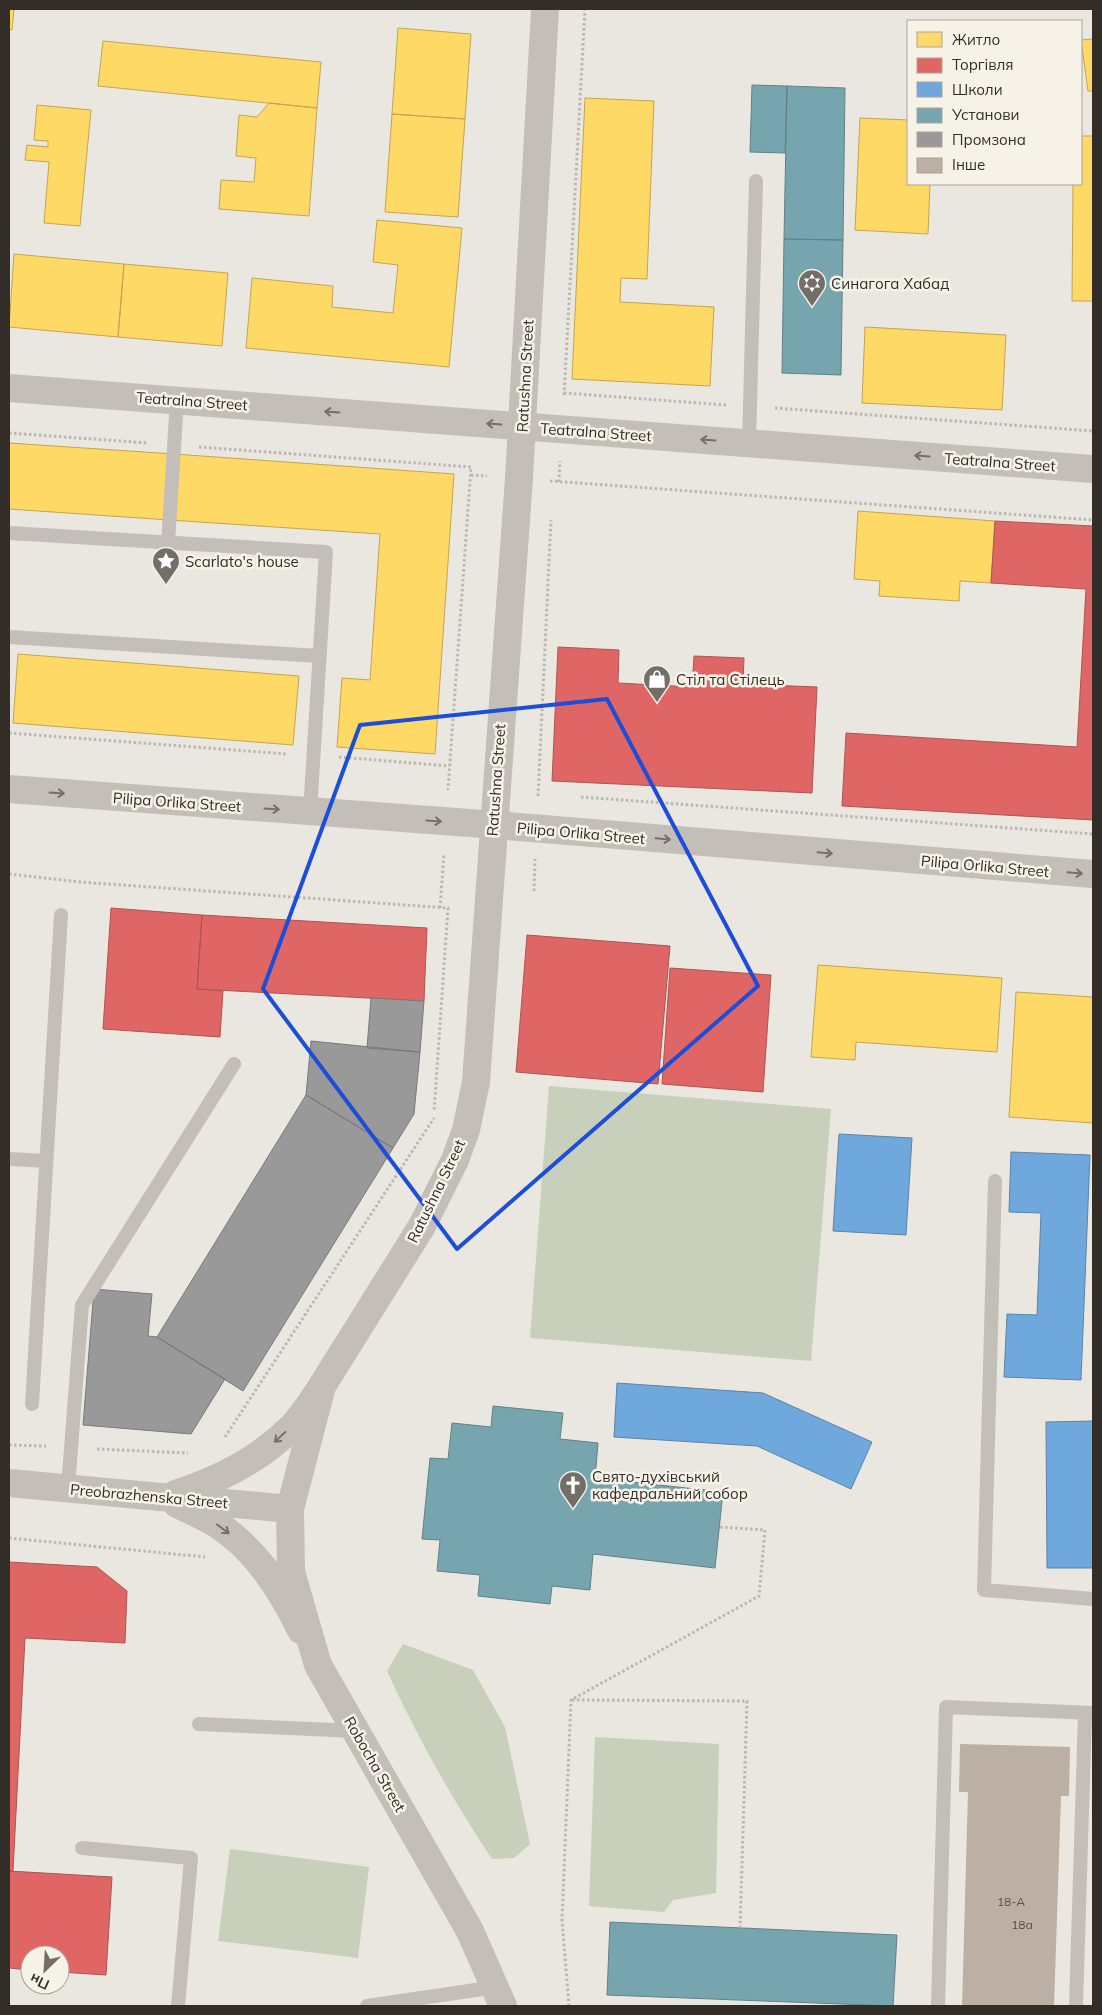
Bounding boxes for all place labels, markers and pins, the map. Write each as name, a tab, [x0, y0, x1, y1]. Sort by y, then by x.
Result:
synagogue icon: Синагога Хабад	[797, 268, 827, 307]
place label: Синагога Хабад	[831, 274, 949, 293]
place icon: Scarlato's house	[151, 546, 181, 585]
place label: Scarlato's house	[185, 552, 299, 571]
shop icon: Стіл та Стілець	[642, 664, 672, 703]
place label: Стіл та Стілець	[676, 670, 785, 689]
place label: Свято-духівський кафедральний собор	[592, 1467, 748, 1503]
church icon: Свято-духівський кафедральний собор	[558, 1470, 588, 1509]

